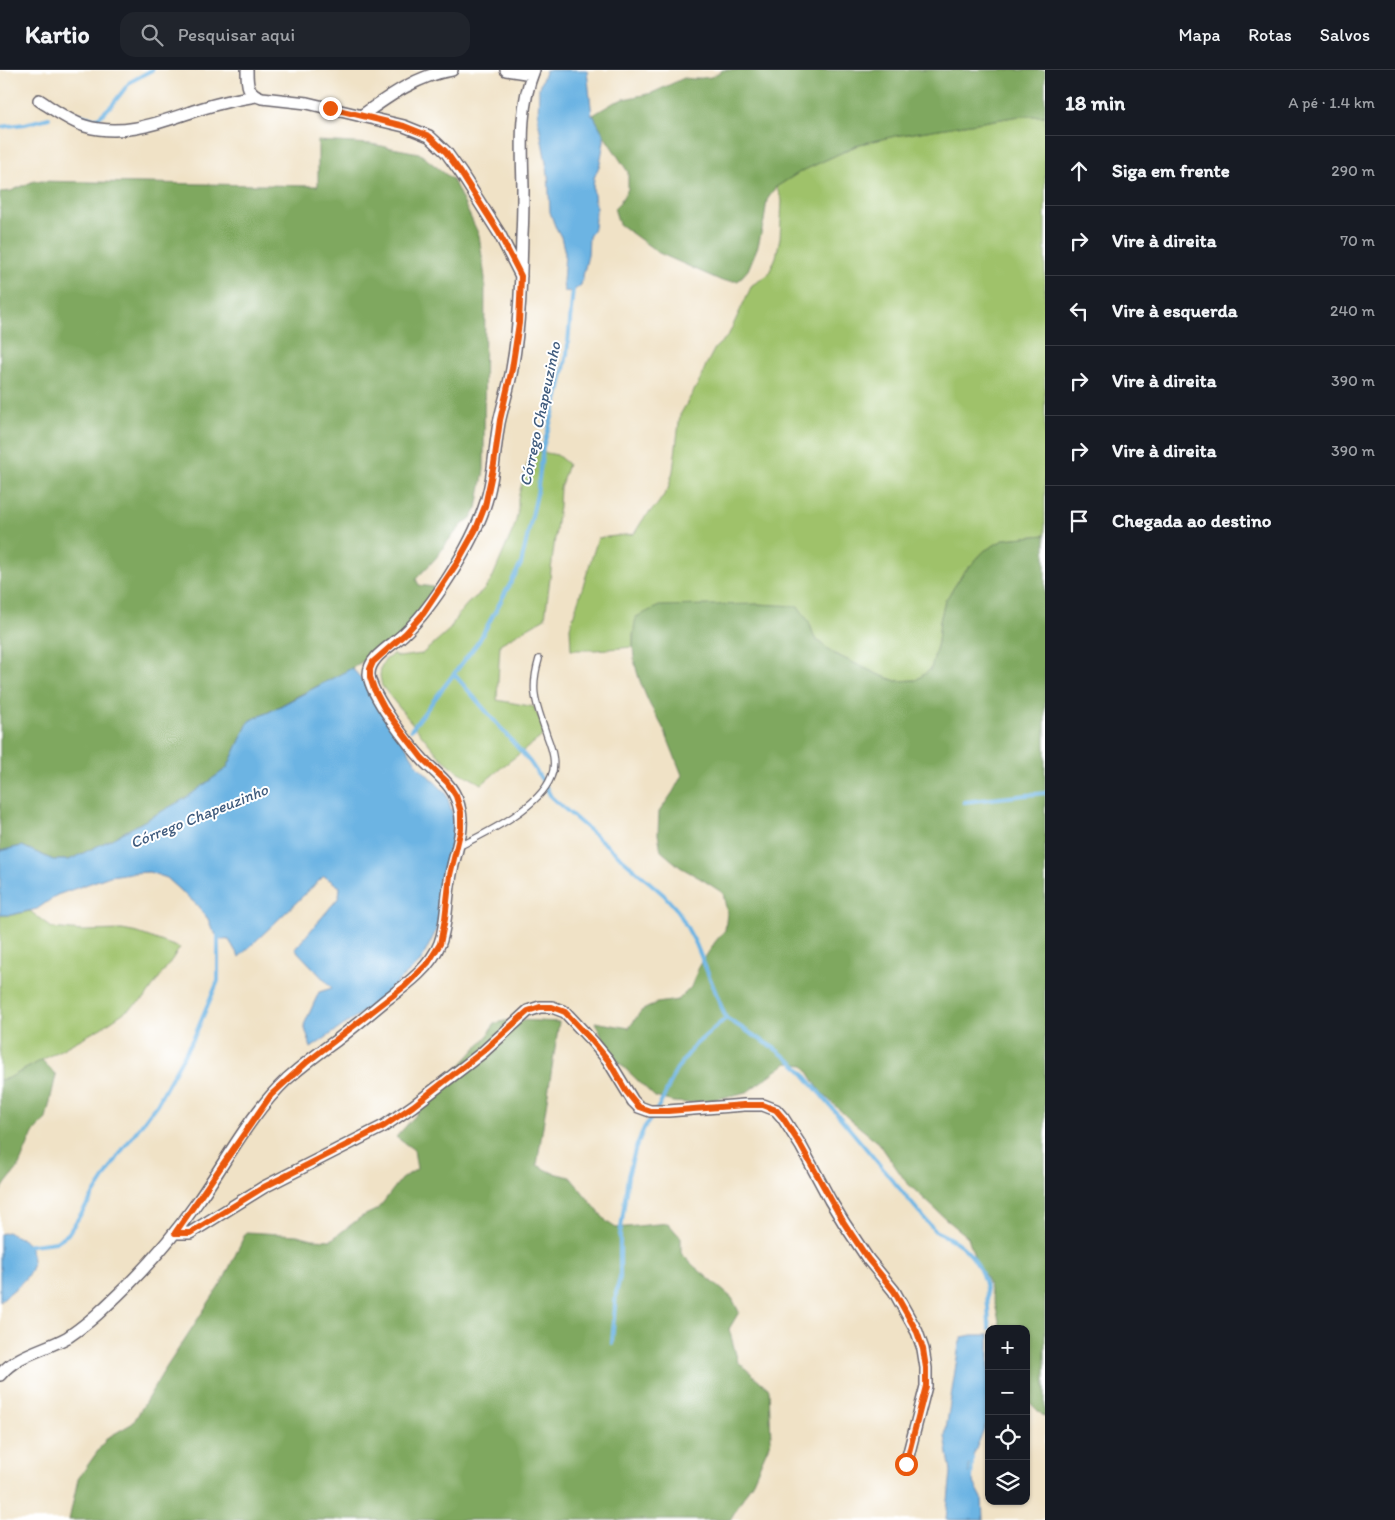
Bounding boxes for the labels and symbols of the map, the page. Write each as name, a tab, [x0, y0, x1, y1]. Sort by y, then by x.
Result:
route end	[319, 97, 342, 120]
water label: Córrego Chapeuzinho	[515, 339, 565, 488]
water label: Córrego Chapeuzinho	[127, 779, 271, 852]
route start	[895, 1453, 918, 1476]

